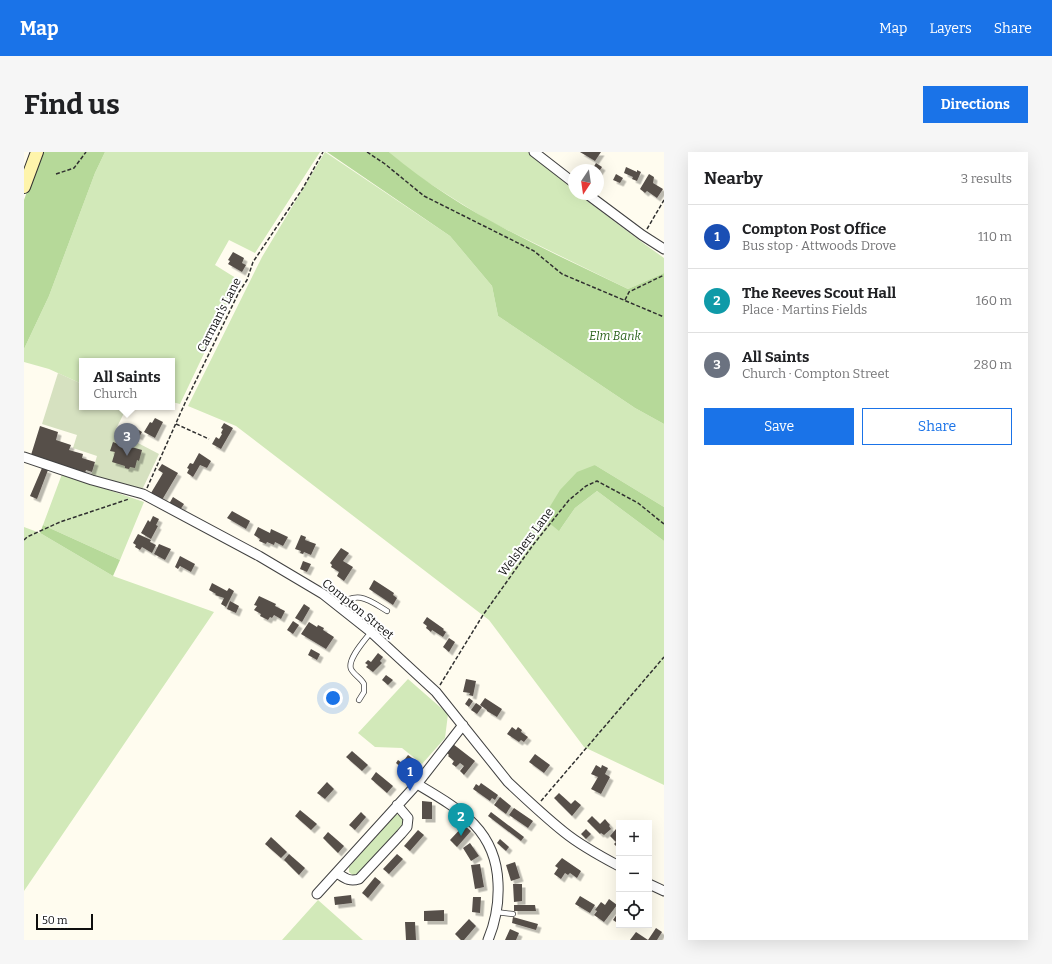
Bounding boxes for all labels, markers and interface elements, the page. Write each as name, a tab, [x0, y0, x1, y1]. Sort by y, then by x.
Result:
text: Map	[20, 17, 59, 40]
text: Map	[879, 20, 907, 37]
text: Layers	[929, 20, 972, 37]
text: Share	[994, 20, 1032, 37]
button: Directions	[923, 86, 1028, 123]
text: Find us	[24, 88, 120, 121]
north arrow	[568, 164, 604, 200]
text: Nearby	[704, 168, 763, 189]
text: 3 results	[961, 171, 1012, 186]
text: Compton Post Office	[742, 220, 886, 238]
text: 1	[714, 229, 720, 244]
text: 110 m	[978, 229, 1012, 244]
text: Bus stop · Attwoods Drove	[742, 238, 896, 253]
street label: Carman's Lane	[194, 275, 244, 355]
text: The Reeves Scout Hall	[742, 284, 896, 302]
text: 2	[713, 293, 721, 308]
text: 160 m	[976, 293, 1012, 308]
text: Place · Martins Fields	[742, 302, 867, 317]
park label: Elm Bank	[589, 329, 641, 343]
text: All Saints	[742, 348, 809, 366]
text: 3	[713, 357, 721, 372]
text: 280 m	[974, 357, 1012, 372]
popup	[79, 358, 175, 410]
text: Church · Compton Street	[742, 366, 889, 381]
text: All Saints	[93, 368, 161, 386]
text: Church	[93, 386, 137, 401]
button: Save	[704, 408, 854, 445]
button: Share	[862, 408, 1012, 445]
pin: 3	[114, 423, 140, 456]
street label: Welshers Lane	[496, 505, 556, 579]
street label: Compton Street	[319, 576, 397, 643]
your location	[323, 688, 343, 708]
pin: 1	[397, 758, 423, 791]
pin: 2	[448, 803, 474, 836]
map controls	[616, 820, 652, 928]
button: +	[616, 820, 652, 856]
button: −	[616, 856, 652, 892]
button: locate	[616, 892, 652, 928]
scale bar	[36, 912, 93, 931]
text: 50 m	[42, 914, 68, 927]

